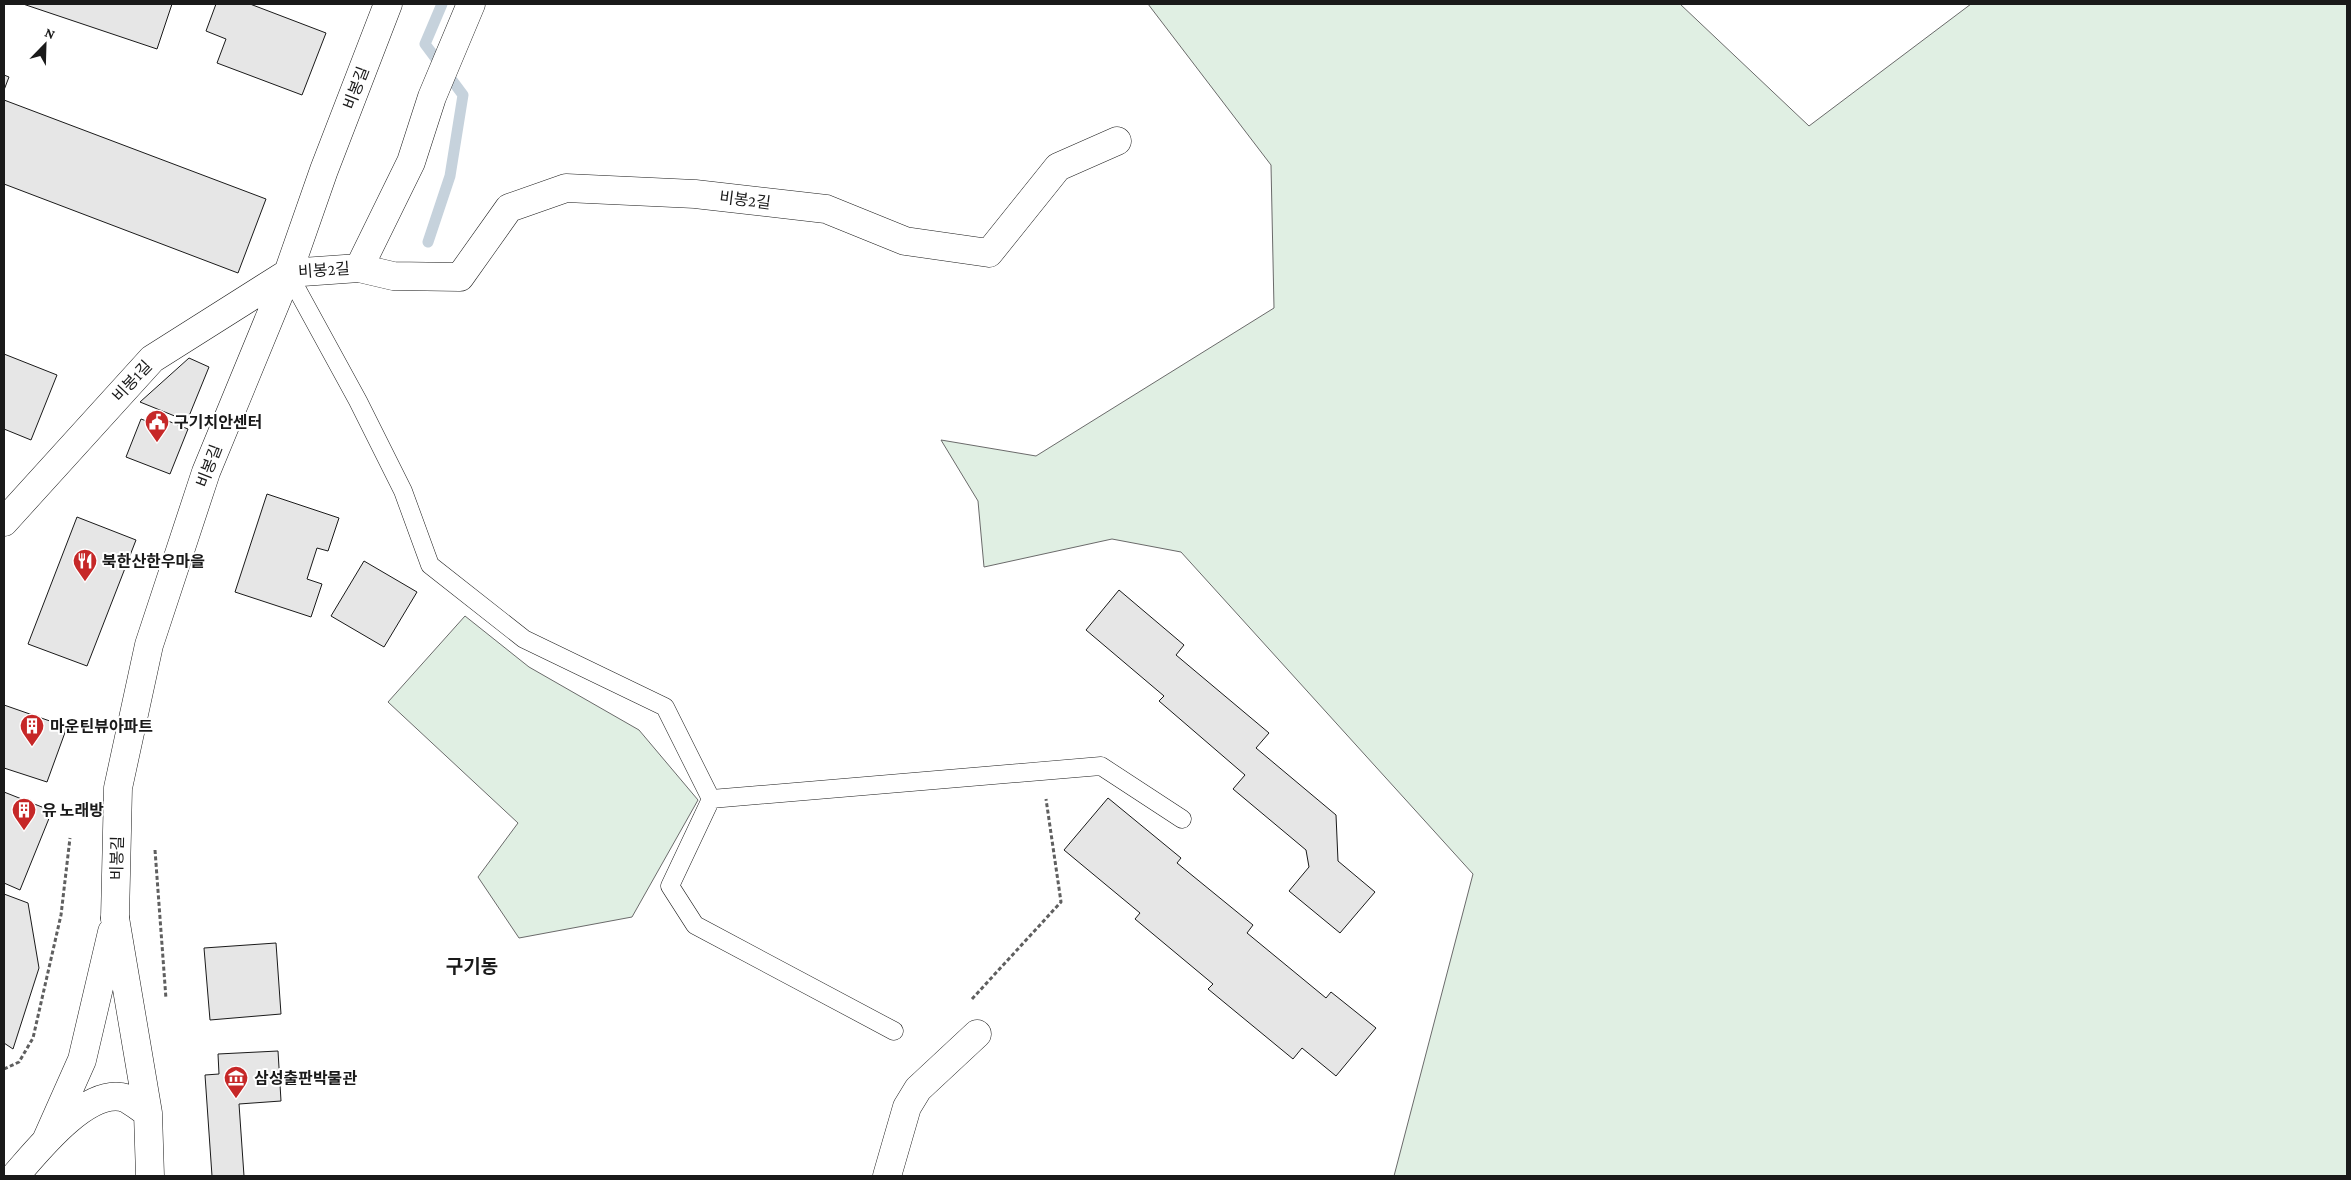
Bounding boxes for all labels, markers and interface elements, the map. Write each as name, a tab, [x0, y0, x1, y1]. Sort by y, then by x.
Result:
north arrow	[20, 20, 70, 70]
text: N	[43, 24, 58, 42]
street label: 비봉길	[340, 64, 372, 112]
street label: 비봉2길	[718, 188, 772, 212]
street label: 비봉2길	[298, 260, 350, 280]
street label: 비봉1길	[109, 357, 155, 405]
public building icon: 구기치안센터	[144, 409, 170, 443]
place label: 구기치안센터	[174, 414, 262, 431]
street label: 비봉길	[193, 442, 225, 490]
restaurant icon: 북한산한우마을	[72, 548, 98, 582]
place label: 북한산한우마을	[102, 552, 205, 570]
building icon: 마운틴뷰아파트	[19, 713, 45, 747]
place label: 마운틴뷰아파트	[50, 718, 153, 735]
building icon: 유 노래방	[11, 797, 37, 831]
place label: 유 노래방	[42, 802, 104, 819]
street label: 비봉길	[108, 836, 126, 880]
district label: 구기동	[446, 956, 498, 977]
museum icon: 삼성출판박물관	[223, 1065, 249, 1099]
place label: 삼성출판박물관	[254, 1070, 357, 1087]

